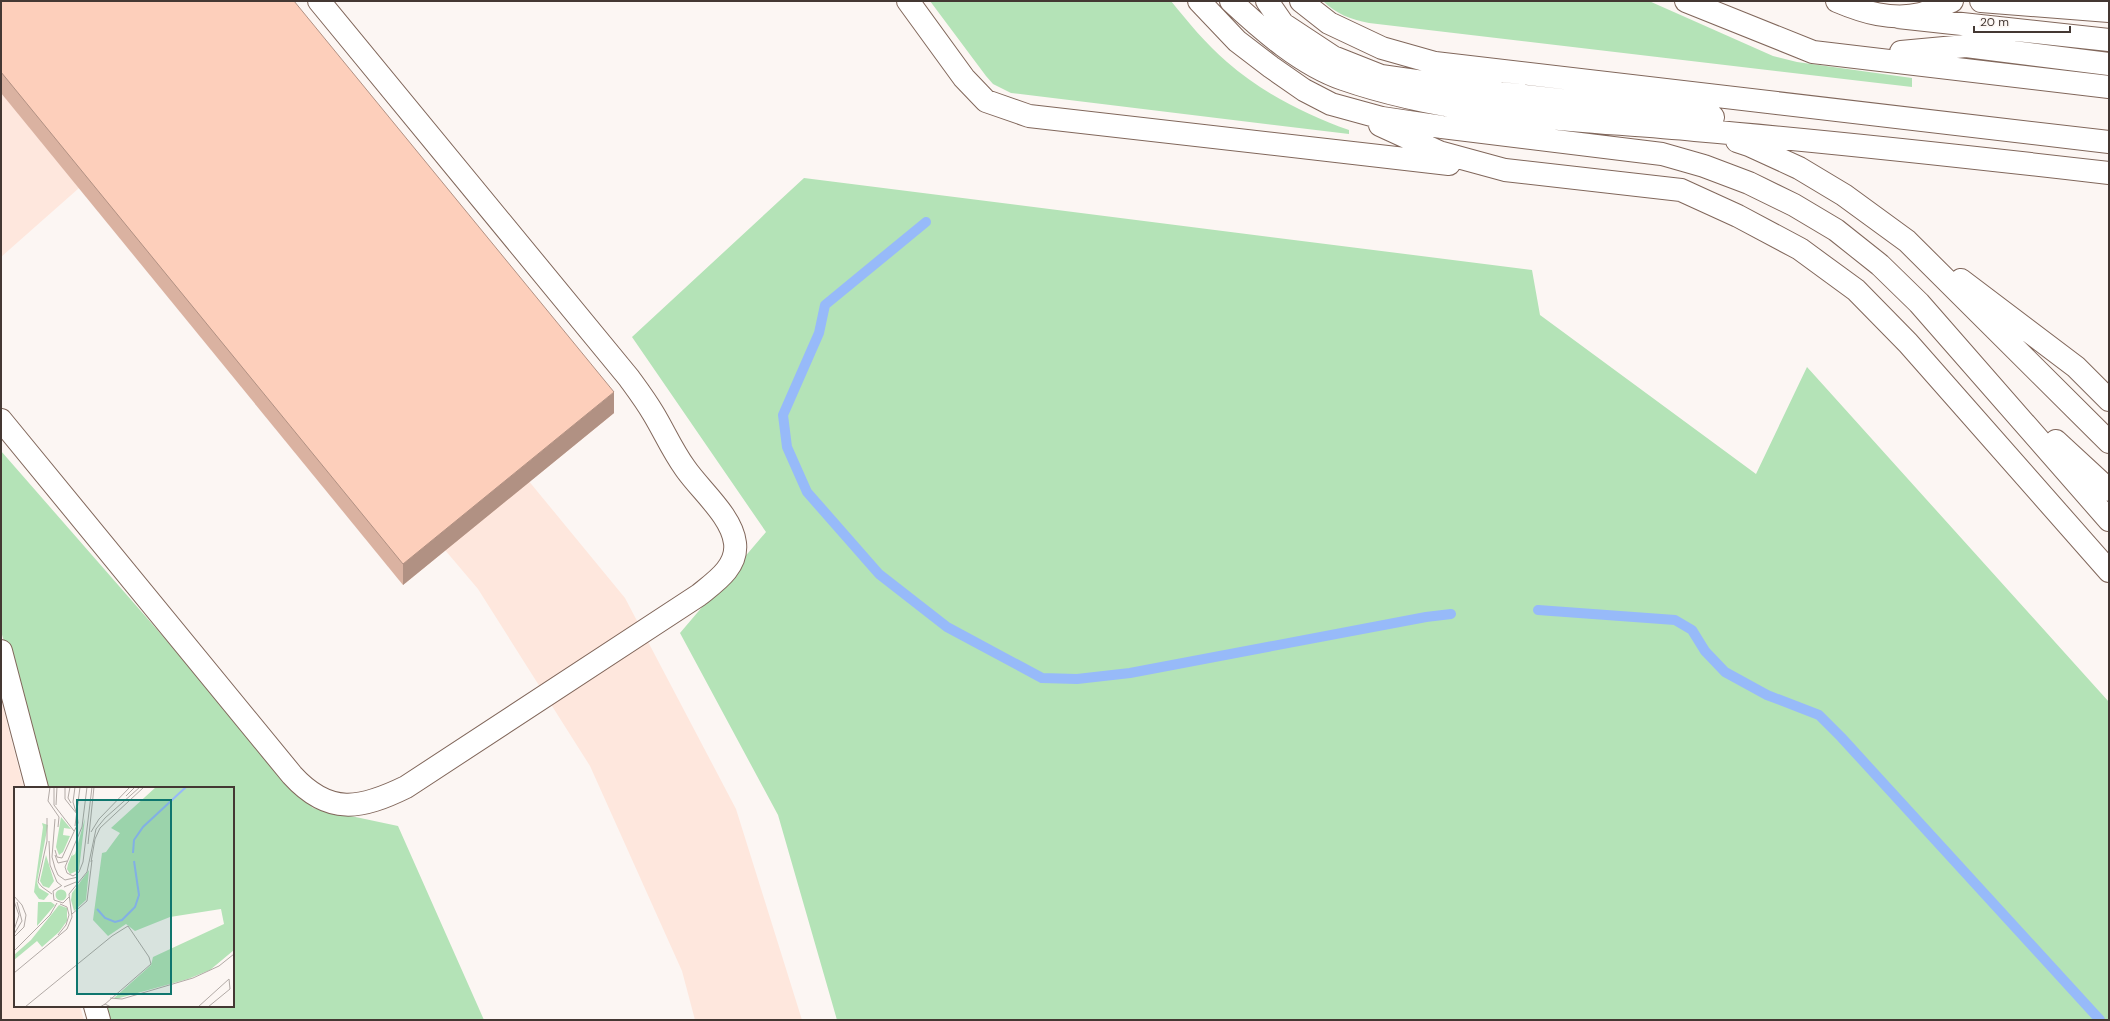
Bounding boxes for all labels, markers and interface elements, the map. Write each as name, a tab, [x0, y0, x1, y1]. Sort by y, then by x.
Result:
scale bar	[1974, 8, 2070, 34]
text: 20 m	[1980, 14, 2009, 30]
inset map	[14, 787, 234, 1007]

